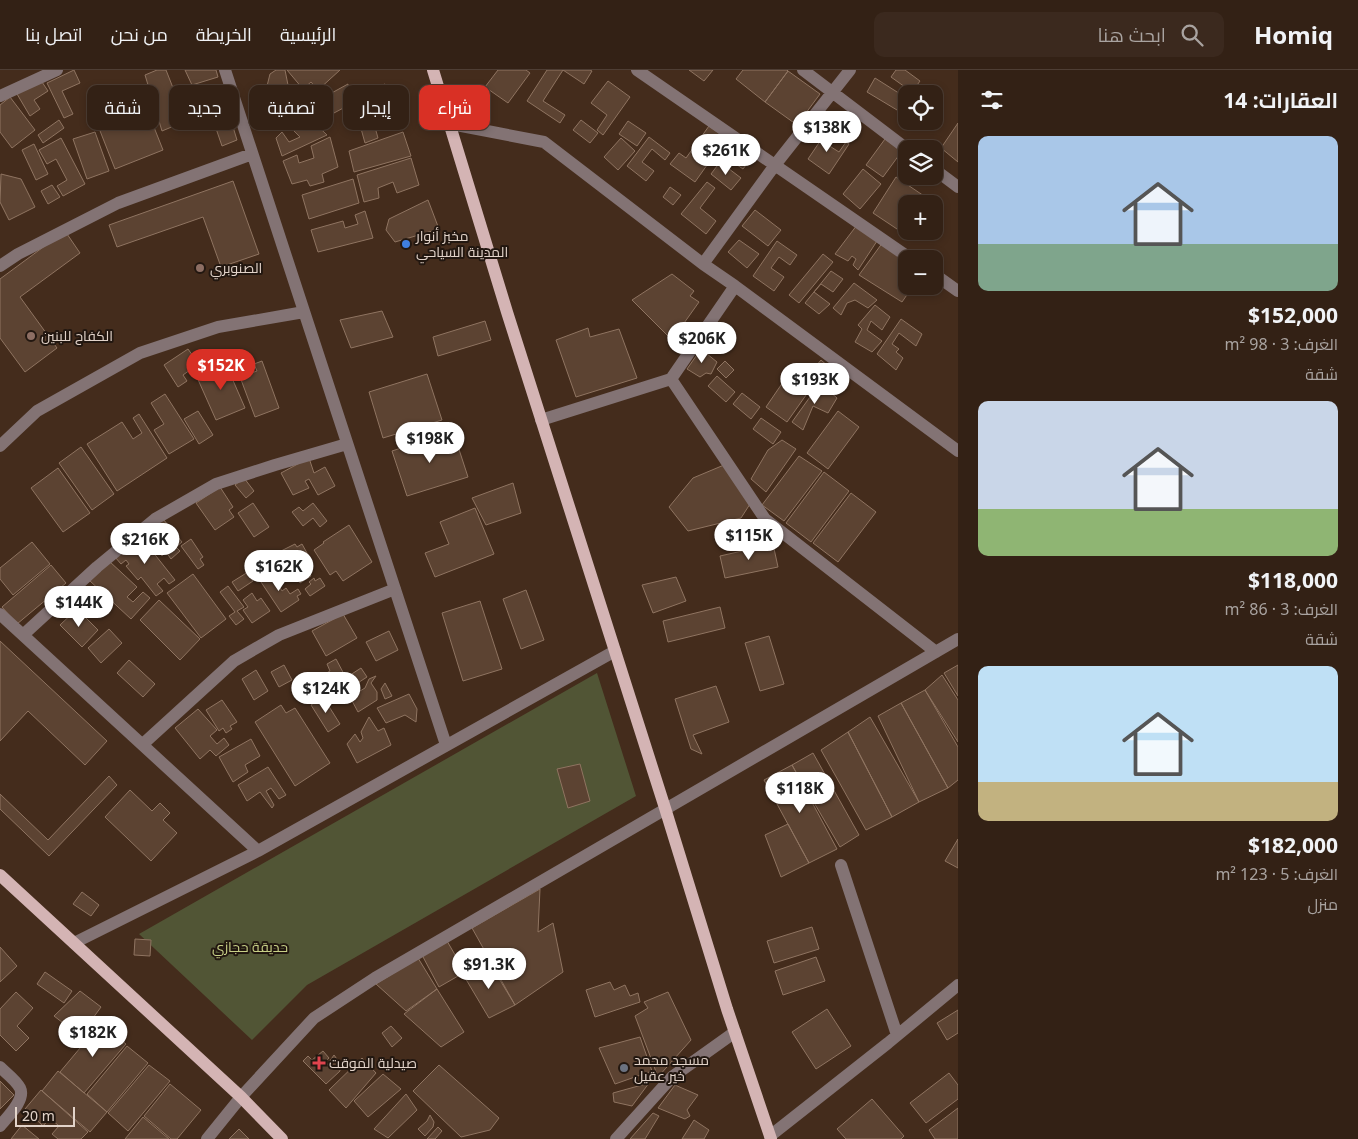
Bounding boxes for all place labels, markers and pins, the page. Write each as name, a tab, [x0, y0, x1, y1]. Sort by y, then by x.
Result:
pin: $138K	[792, 111, 862, 153]
pin: $261K	[691, 134, 761, 176]
place label: مخبز أنوار المدينة السياحي	[415, 226, 508, 264]
marker: مخبز أنوار المدينة السياحي	[400, 238, 412, 250]
place label: الصنوبري	[210, 258, 262, 280]
marker: الصنوبري	[194, 262, 206, 274]
pin: $206K	[667, 322, 737, 364]
place label: الكفاح للبنين	[41, 326, 113, 345]
marker: الكفاح للبنين	[25, 330, 37, 342]
pin: $152K	[186, 348, 256, 391]
pin: $193K	[780, 362, 850, 405]
pin: $198K	[395, 422, 465, 464]
pin: $115K	[714, 518, 784, 561]
pin: $216K	[110, 522, 180, 565]
pin: $162K	[244, 550, 314, 592]
pin: $144K	[44, 586, 114, 628]
pin: $124K	[291, 672, 361, 714]
pin: $118K	[765, 772, 835, 814]
pin: $91.3K	[448, 948, 530, 990]
pin: $182K	[58, 1016, 128, 1058]
place label: مسجد محمد خير عقيل	[634, 1050, 709, 1085]
place label: صيدلية الموقت	[329, 1053, 417, 1072]
marker: صيدلية الموقت	[313, 1057, 325, 1069]
marker: مسجد محمد خير عقيل	[618, 1062, 630, 1074]

